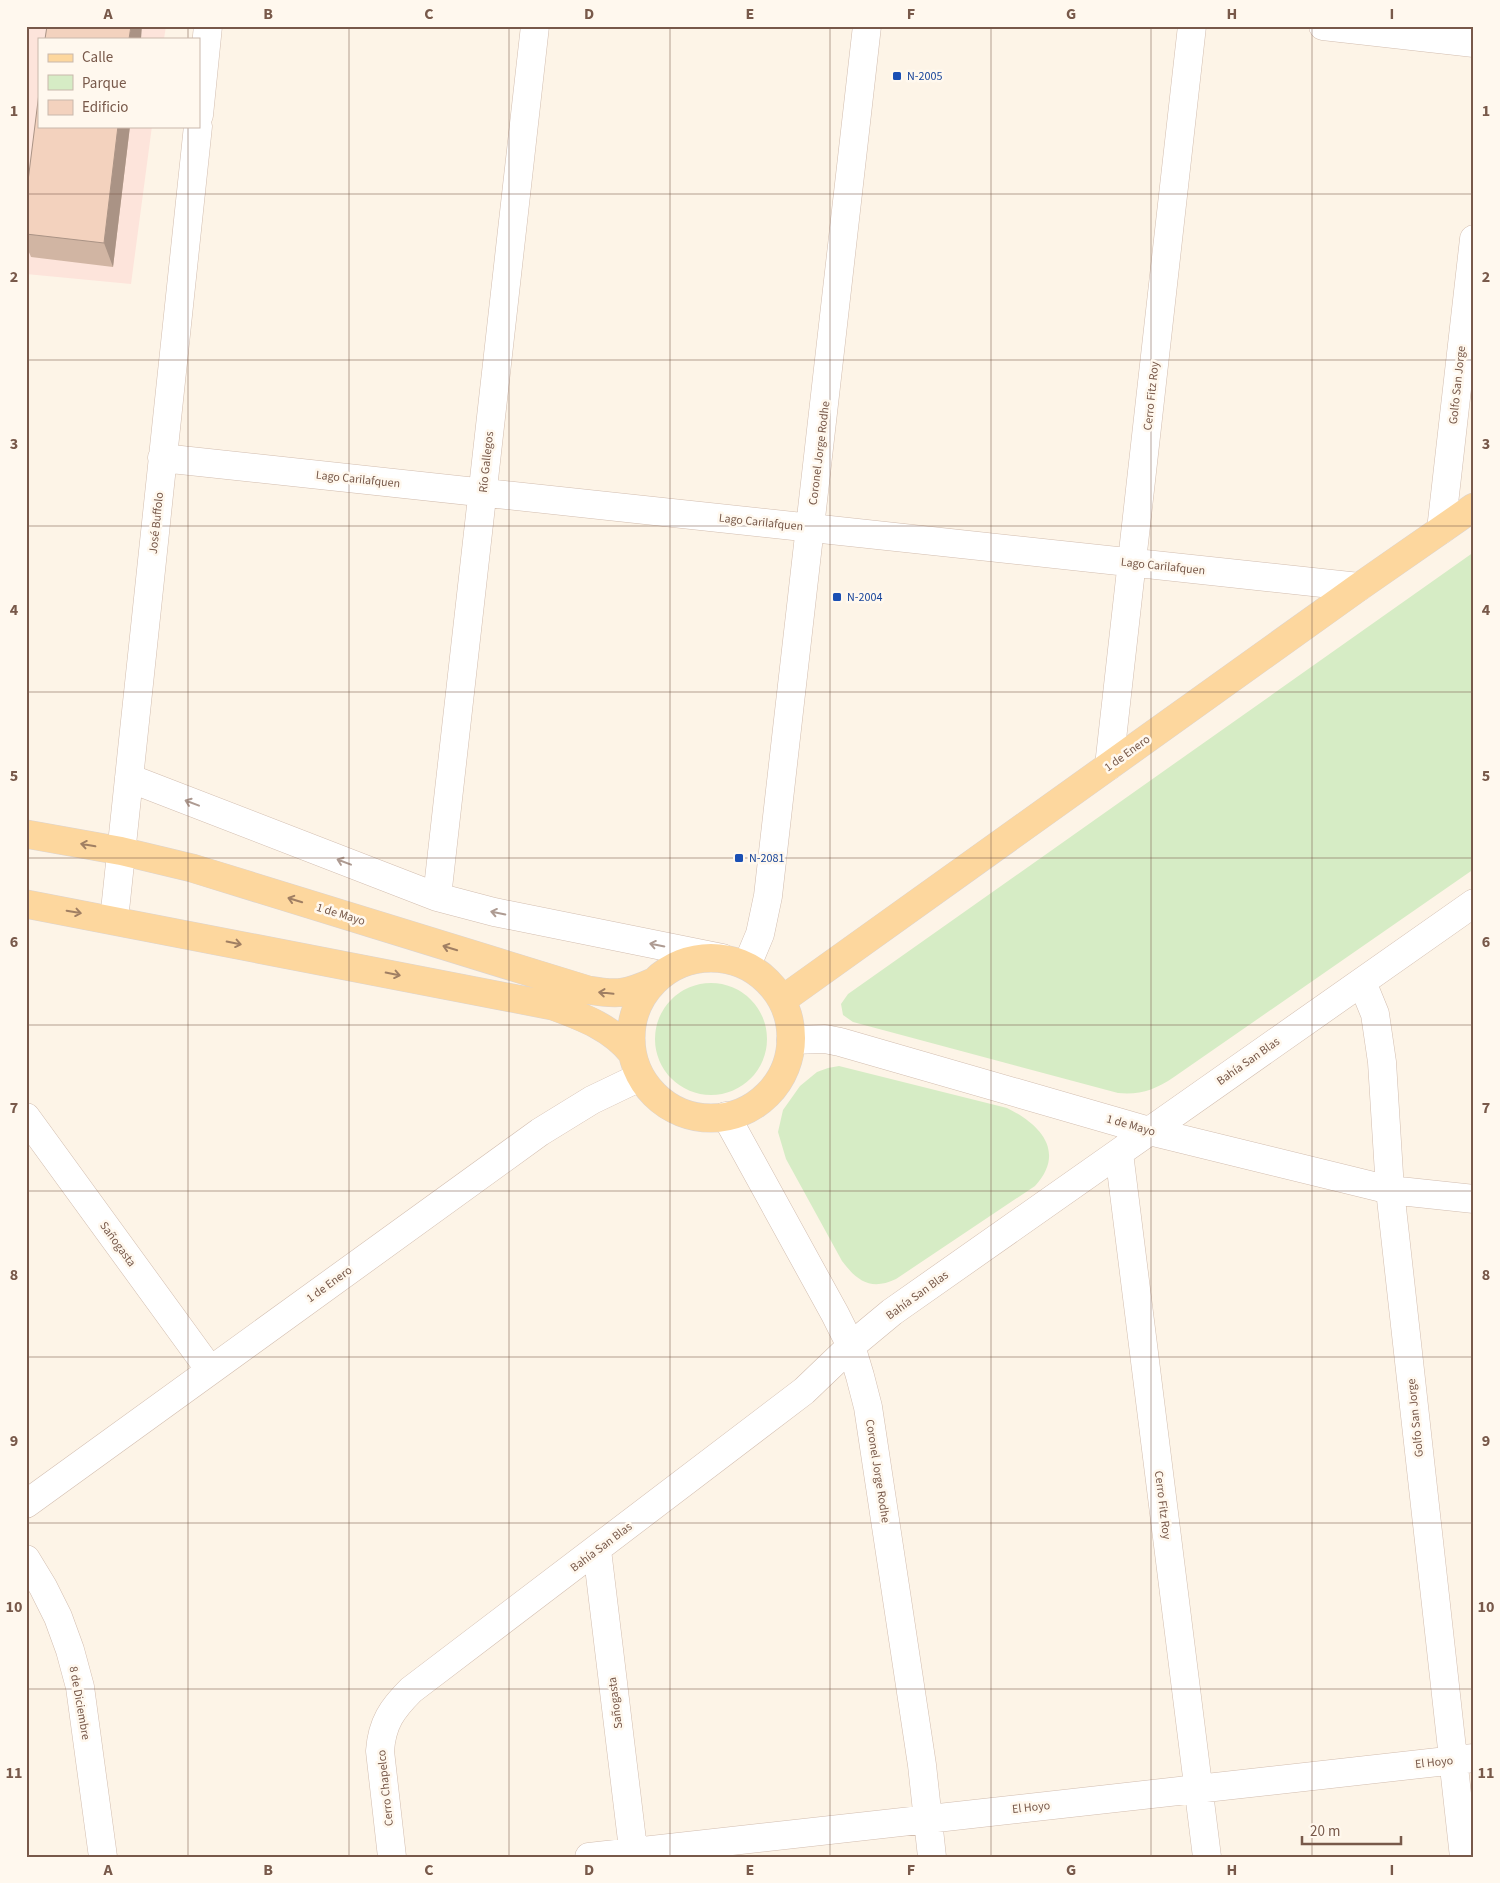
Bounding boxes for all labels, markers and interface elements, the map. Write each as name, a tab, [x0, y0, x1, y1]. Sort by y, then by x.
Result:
text: A	[102, 3, 113, 25]
text: B	[263, 3, 273, 25]
text: C	[424, 3, 434, 25]
text: D	[584, 3, 594, 25]
text: E	[746, 3, 754, 25]
text: F	[907, 3, 915, 25]
text: G	[1066, 3, 1076, 25]
text: H	[1227, 3, 1237, 25]
text: I	[1390, 3, 1394, 25]
legend	[38, 38, 200, 128]
text: Calle	[82, 47, 113, 68]
place label: N-2005	[907, 68, 942, 85]
marker: N-2005	[891, 70, 903, 82]
text: Parque	[82, 73, 126, 94]
text: Edificio	[82, 97, 129, 118]
text: 1	[10, 100, 18, 122]
text: 1	[1482, 100, 1490, 122]
text: 2	[10, 266, 18, 288]
text: 2	[1482, 266, 1490, 288]
street label: Golfo San Jorge	[1445, 345, 1470, 425]
street label: Cerro Fitz Roy	[1139, 360, 1164, 431]
street label: Coronel Jorge Rodhe	[805, 400, 834, 506]
street label: Río Gallegos	[475, 431, 498, 494]
text: 3	[10, 433, 18, 455]
text: 3	[1482, 433, 1490, 455]
street label: Lago Carilafquen	[315, 467, 401, 492]
street label: José Buffolo	[145, 491, 168, 555]
street label: Lago Carilafquen	[718, 510, 804, 535]
street label: Lago Carilafquen	[1120, 554, 1206, 579]
place label: N-2004	[847, 589, 882, 606]
marker: N-2004	[831, 591, 843, 603]
text: 4	[10, 599, 19, 621]
text: 4	[1482, 599, 1491, 621]
street label: 1 de Enero	[1101, 731, 1154, 776]
text: 5	[10, 765, 18, 787]
text: 5	[1482, 765, 1490, 787]
one-way arrow	[185, 798, 201, 807]
one-way arrow	[80, 840, 96, 849]
place label: N-2081	[749, 850, 784, 867]
marker: N-2081	[733, 852, 745, 864]
one-way arrow	[337, 857, 352, 866]
one-way arrow	[288, 894, 304, 904]
street label: 1 de Mayo	[314, 899, 367, 930]
one-way arrow	[66, 908, 82, 918]
one-way arrow	[490, 908, 506, 917]
text: 6	[10, 931, 18, 953]
text: 6	[1482, 931, 1490, 953]
one-way arrow	[225, 939, 241, 948]
one-way arrow	[650, 940, 666, 949]
one-way arrow	[443, 942, 459, 952]
one-way arrow	[385, 970, 401, 979]
one-way arrow	[599, 988, 615, 998]
street label: Bahía San Blas	[1213, 1033, 1283, 1089]
text: 7	[10, 1097, 18, 1119]
text: 7	[1482, 1097, 1490, 1119]
street label: 1 de Mayo	[1104, 1110, 1157, 1141]
street label: Sañogasta	[95, 1218, 140, 1270]
street label: 1 de Enero	[303, 1262, 356, 1307]
text: 8	[10, 1264, 18, 1286]
text: 8	[1482, 1264, 1490, 1286]
street label: Bahía San Blas	[883, 1267, 952, 1324]
street label: Golfo San Jorge	[1403, 1378, 1428, 1458]
street label: Coronel Jorge Rodhe	[861, 1418, 894, 1524]
text: 9	[10, 1430, 18, 1452]
text: 9	[1482, 1430, 1490, 1452]
street label: Cerro Fitz Roy	[1150, 1470, 1175, 1541]
street label: Bahía San Blas	[567, 1518, 636, 1576]
text: 10	[6, 1596, 22, 1618]
text: 10	[1478, 1596, 1494, 1618]
street label: 8 de Diciembre	[65, 1665, 94, 1741]
street label: Sañogasta	[604, 1676, 627, 1730]
street label: Cerro Chapelco	[373, 1749, 398, 1827]
street label: El Hoyo	[1414, 1752, 1454, 1773]
text: 11	[6, 1762, 22, 1784]
text: 11	[1478, 1762, 1494, 1784]
street label: El Hoyo	[1011, 1797, 1051, 1818]
scale bar	[1302, 1813, 1401, 1845]
text: 20 m	[1310, 1821, 1340, 1842]
text: A	[102, 1859, 113, 1881]
text: B	[263, 1859, 273, 1881]
text: C	[424, 1859, 434, 1881]
text: D	[584, 1859, 594, 1881]
text: E	[746, 1859, 754, 1881]
text: F	[907, 1859, 915, 1881]
text: G	[1066, 1859, 1076, 1881]
text: H	[1227, 1859, 1237, 1881]
text: I	[1390, 1859, 1394, 1881]

